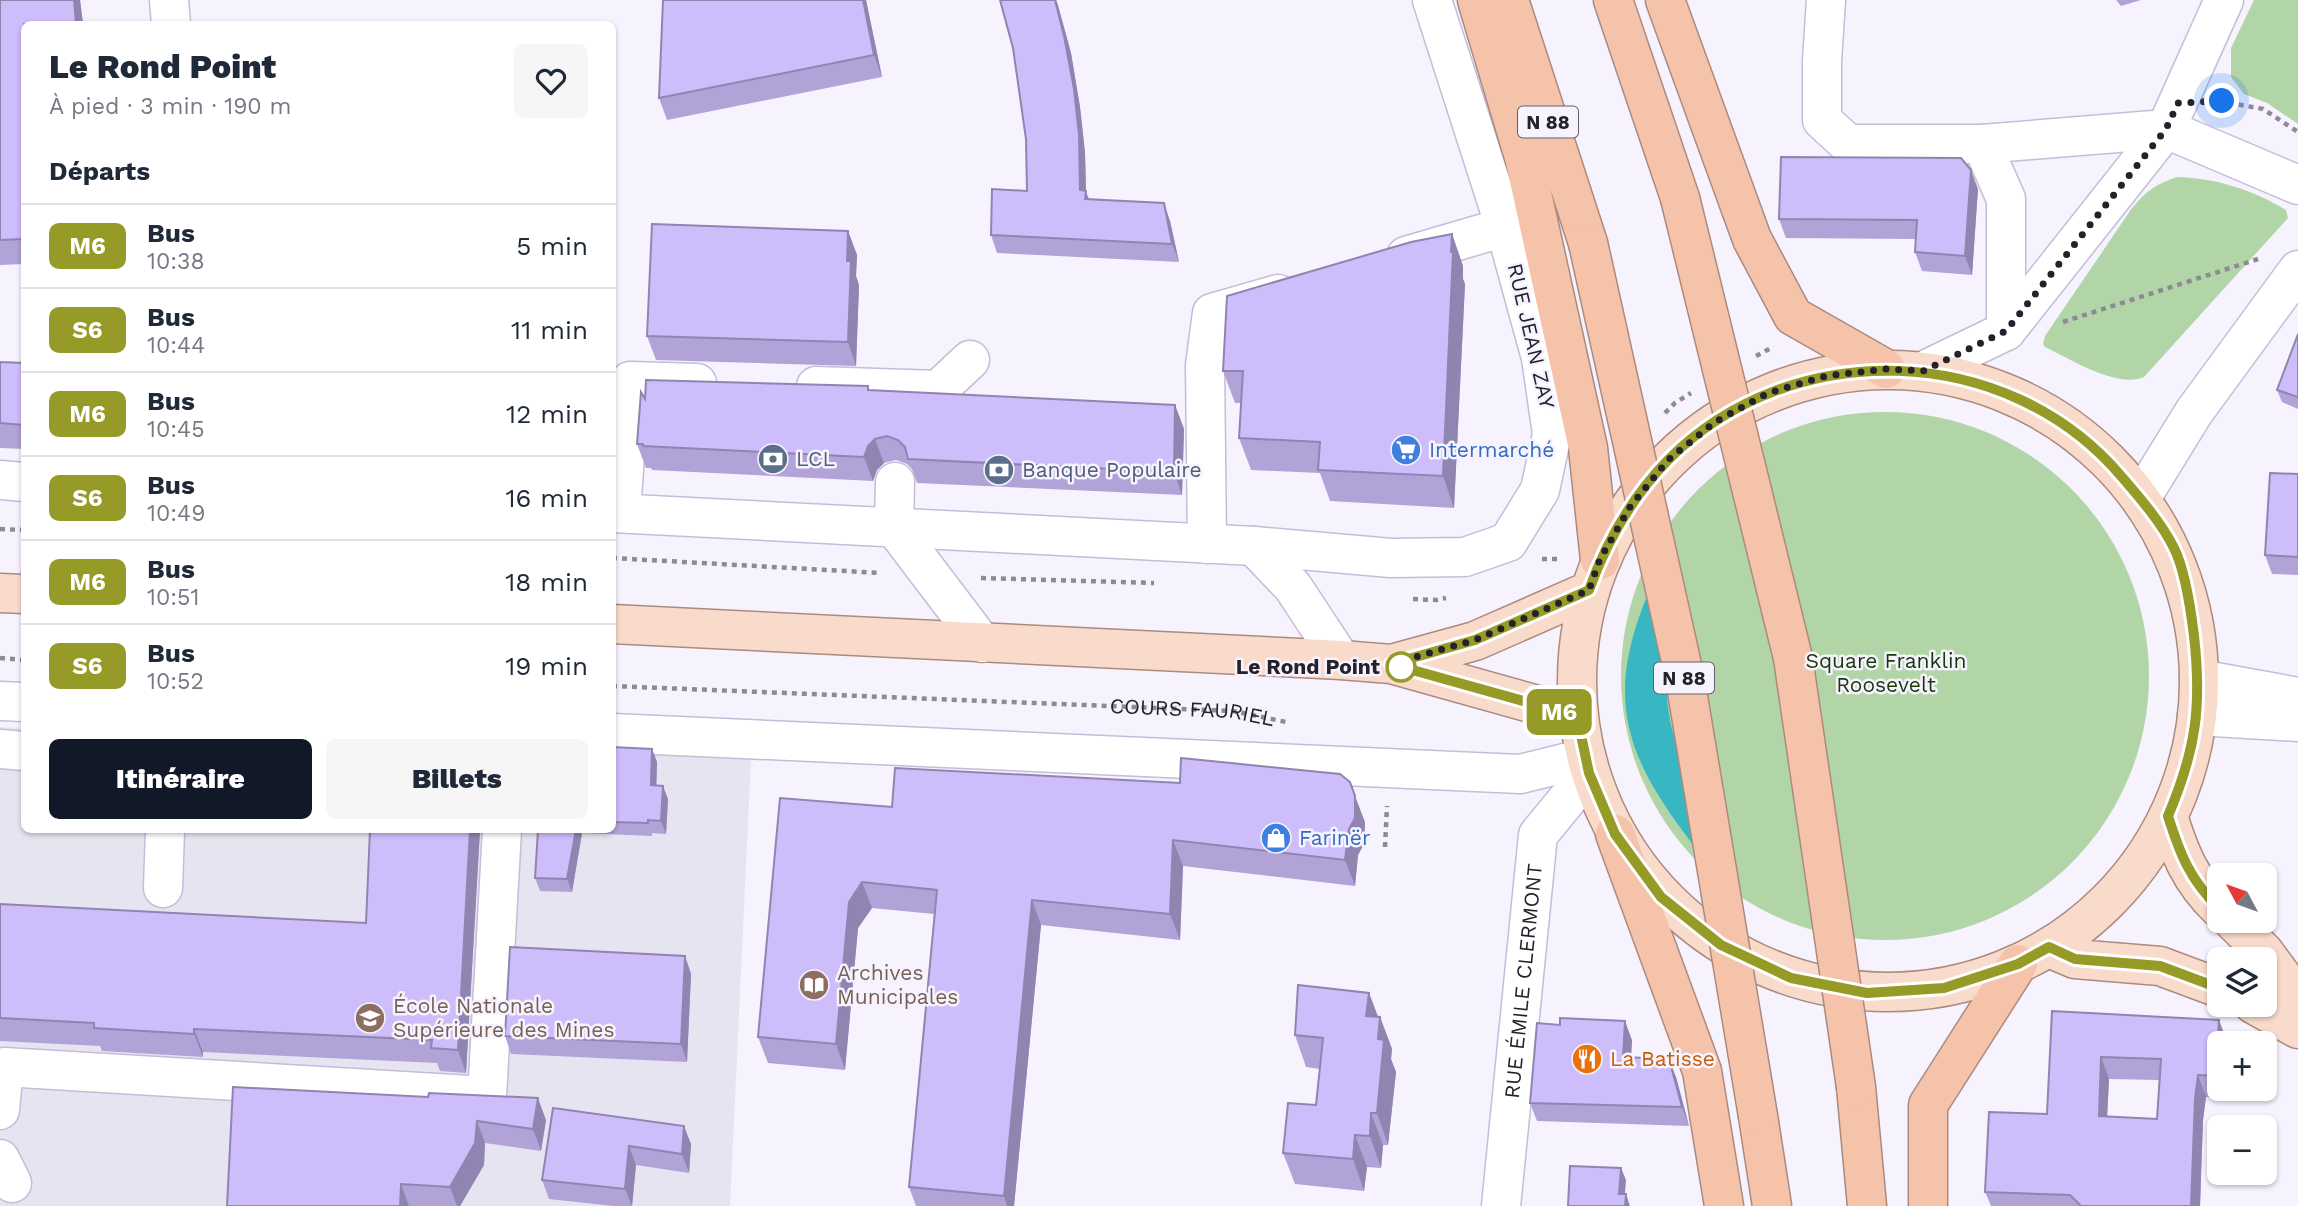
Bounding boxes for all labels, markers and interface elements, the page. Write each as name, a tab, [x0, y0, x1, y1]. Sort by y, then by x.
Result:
button: heart	[514, 44, 588, 118]
text: Le Rond Point	[49, 47, 276, 86]
your location	[2204, 83, 2239, 118]
text: À pied · 3 min · 190 m	[49, 93, 291, 120]
road number: N 88	[1518, 106, 1578, 138]
text: Départs	[49, 156, 150, 186]
text: Bus	[147, 218, 195, 248]
text: 5 min	[516, 231, 588, 261]
text: M6	[69, 232, 106, 260]
text: 10:38	[147, 248, 205, 275]
street label: RUE JEAN ZAY	[1503, 261, 1560, 411]
text: Bus	[147, 302, 195, 332]
text: 11 min	[511, 315, 588, 345]
text: S6	[72, 316, 103, 344]
text: 10:44	[147, 332, 205, 359]
text: Bus	[147, 386, 195, 416]
text: 12 min	[506, 399, 588, 429]
text: M6	[69, 400, 106, 428]
text: 10:45	[147, 416, 205, 443]
supermarket icon: Intermarché	[1389, 433, 1423, 467]
place label: Intermarché	[1429, 437, 1554, 462]
bank icon: LCL	[756, 442, 790, 476]
place label: LCL	[796, 446, 835, 471]
bank icon: Banque Populaire	[982, 453, 1016, 487]
place label: Banque Populaire	[1022, 457, 1202, 482]
text: Bus	[147, 470, 195, 500]
text: 16 min	[505, 483, 588, 513]
text: S6	[72, 484, 103, 512]
text: 10:49	[147, 500, 205, 527]
text: Bus	[147, 554, 195, 584]
text: 18 min	[505, 567, 588, 597]
text: M6	[69, 568, 106, 596]
text: 10:51	[147, 584, 199, 611]
text: Bus	[147, 638, 195, 668]
park label: Square Franklin Roosevelt	[1805, 648, 1967, 697]
text: 19 min	[505, 651, 588, 681]
text: S6	[72, 652, 103, 680]
marker: Le Rond Point	[1386, 652, 1416, 682]
place label: Le Rond Point	[1236, 654, 1380, 679]
road number: N 88	[1654, 663, 1714, 694]
text: 10:52	[147, 668, 204, 695]
line badge: M6	[1528, 689, 1590, 735]
street label: COURS FAURIEL	[1109, 693, 1277, 731]
text: M6	[1541, 698, 1577, 726]
button: Itinéraire	[49, 739, 312, 819]
button: Billets	[326, 739, 588, 819]
shop icon: Farinër	[1259, 821, 1293, 855]
place label: Farinër	[1299, 825, 1371, 850]
street label: RUE ÉMILE CLERMONT	[1499, 862, 1547, 1100]
north arrow	[2207, 863, 2277, 933]
map controls	[2207, 863, 2277, 1185]
button: layers	[2207, 947, 2277, 1017]
place label: Archives Municipales	[837, 960, 958, 1009]
library icon: Archives Municipales	[797, 968, 831, 1002]
place label: École Nationale Supérieure des Mines	[393, 993, 615, 1042]
school or university icon: École Nationale Supérieure des Mines	[353, 1001, 387, 1035]
button: +	[2207, 1031, 2277, 1101]
restaurant icon: La Batisse	[1570, 1042, 1604, 1076]
place label: La Batisse	[1610, 1046, 1715, 1071]
button: −	[2207, 1115, 2277, 1185]

